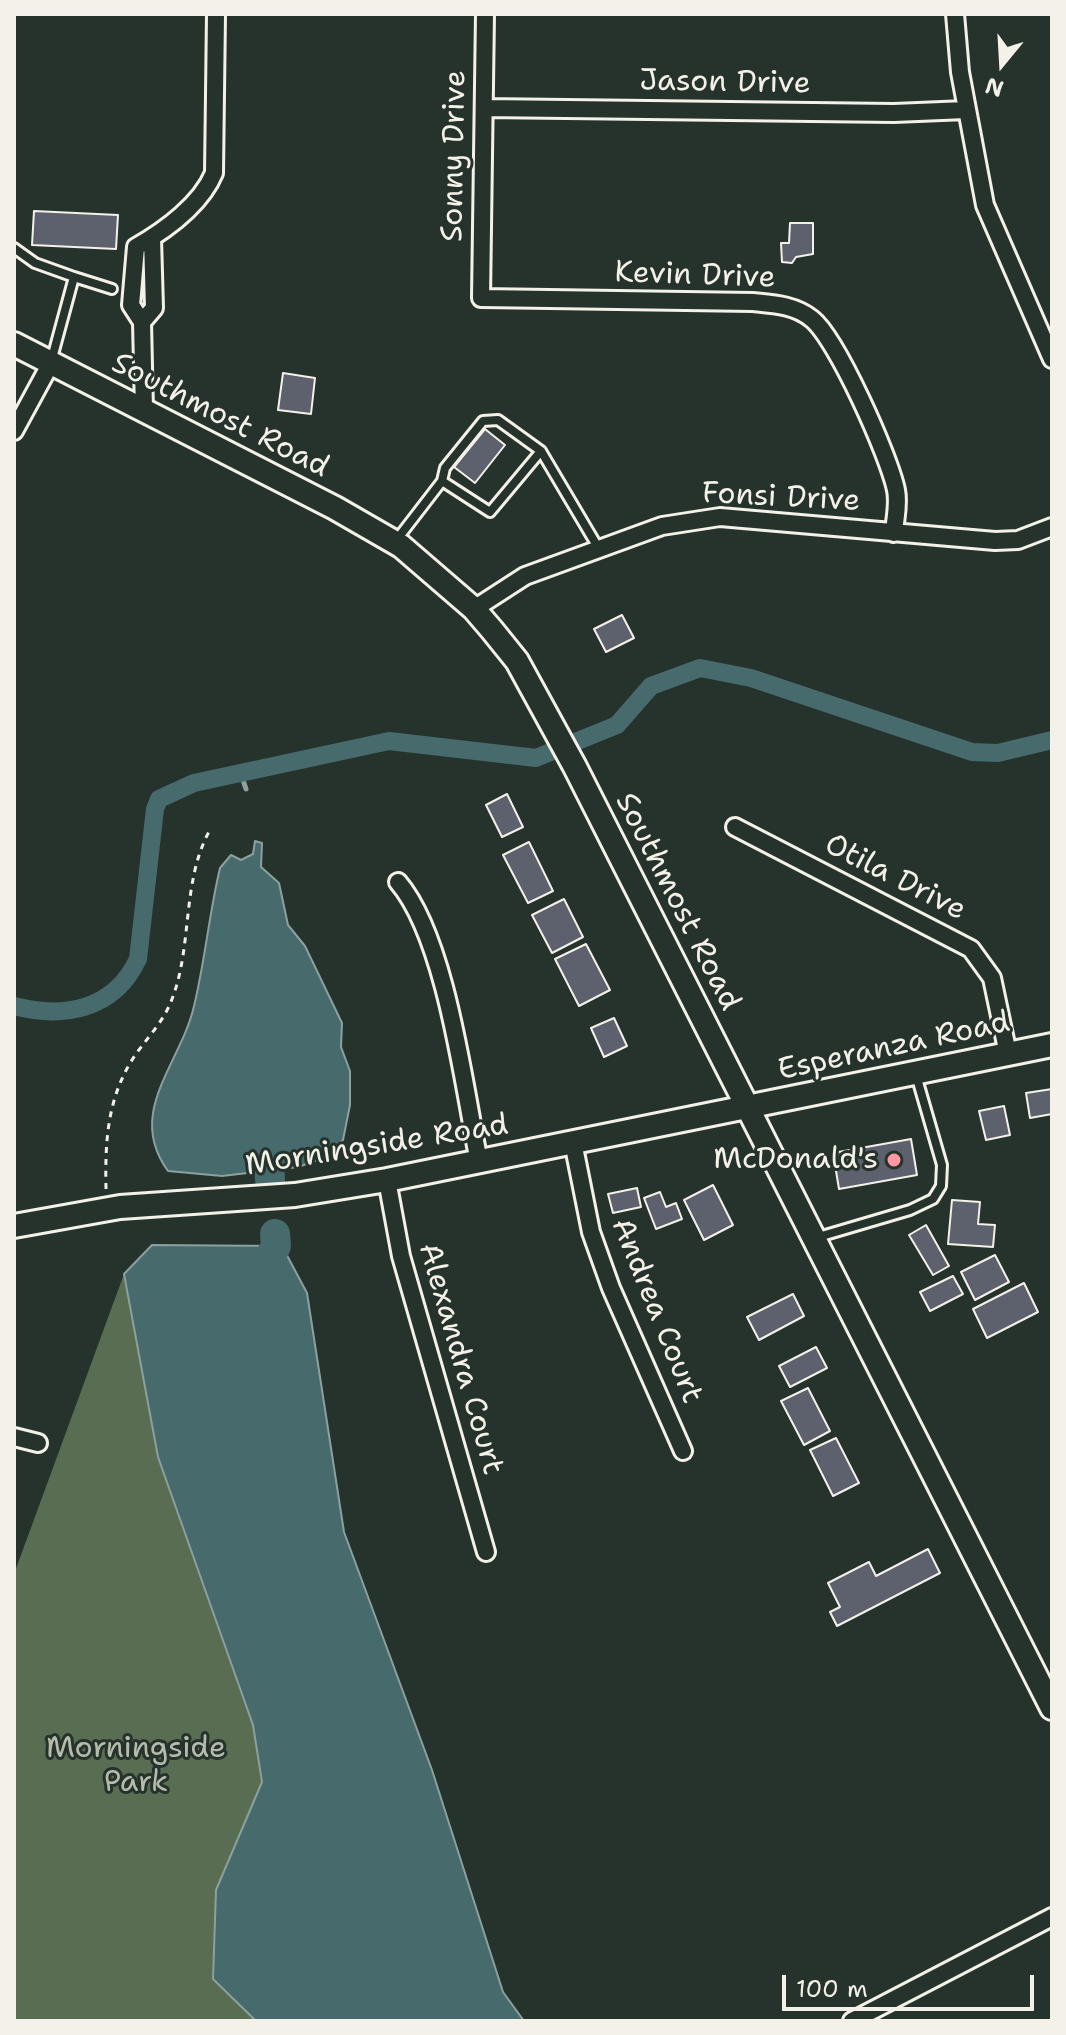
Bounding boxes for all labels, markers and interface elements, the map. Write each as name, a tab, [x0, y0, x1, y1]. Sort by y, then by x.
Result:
north arrow	[962, 24, 1042, 104]
street label: Jason Drive	[639, 64, 811, 102]
street label: Sonny Drive	[436, 70, 474, 242]
text: N	[982, 71, 1007, 104]
street label: Kevin Drive	[614, 255, 776, 297]
street label: Southmost Road	[105, 346, 335, 486]
street label: Fonsi Drive	[701, 476, 861, 520]
street label: Southmost Road	[607, 787, 747, 1017]
street label: Otila Drive	[818, 827, 972, 929]
street label: Esperanza Road	[775, 1005, 1013, 1089]
street label: Morningside Road	[243, 1107, 511, 1185]
place label: McDonald's	[713, 1142, 878, 1178]
marker: McDonald's	[885, 1151, 903, 1169]
street label: Andrea Court	[603, 1213, 709, 1409]
street label: Alexandra Court	[410, 1239, 510, 1479]
park label: Morningside Park	[46, 1731, 226, 1802]
scale bar	[786, 1959, 1038, 2009]
text: 100 m	[796, 1973, 868, 2005]

